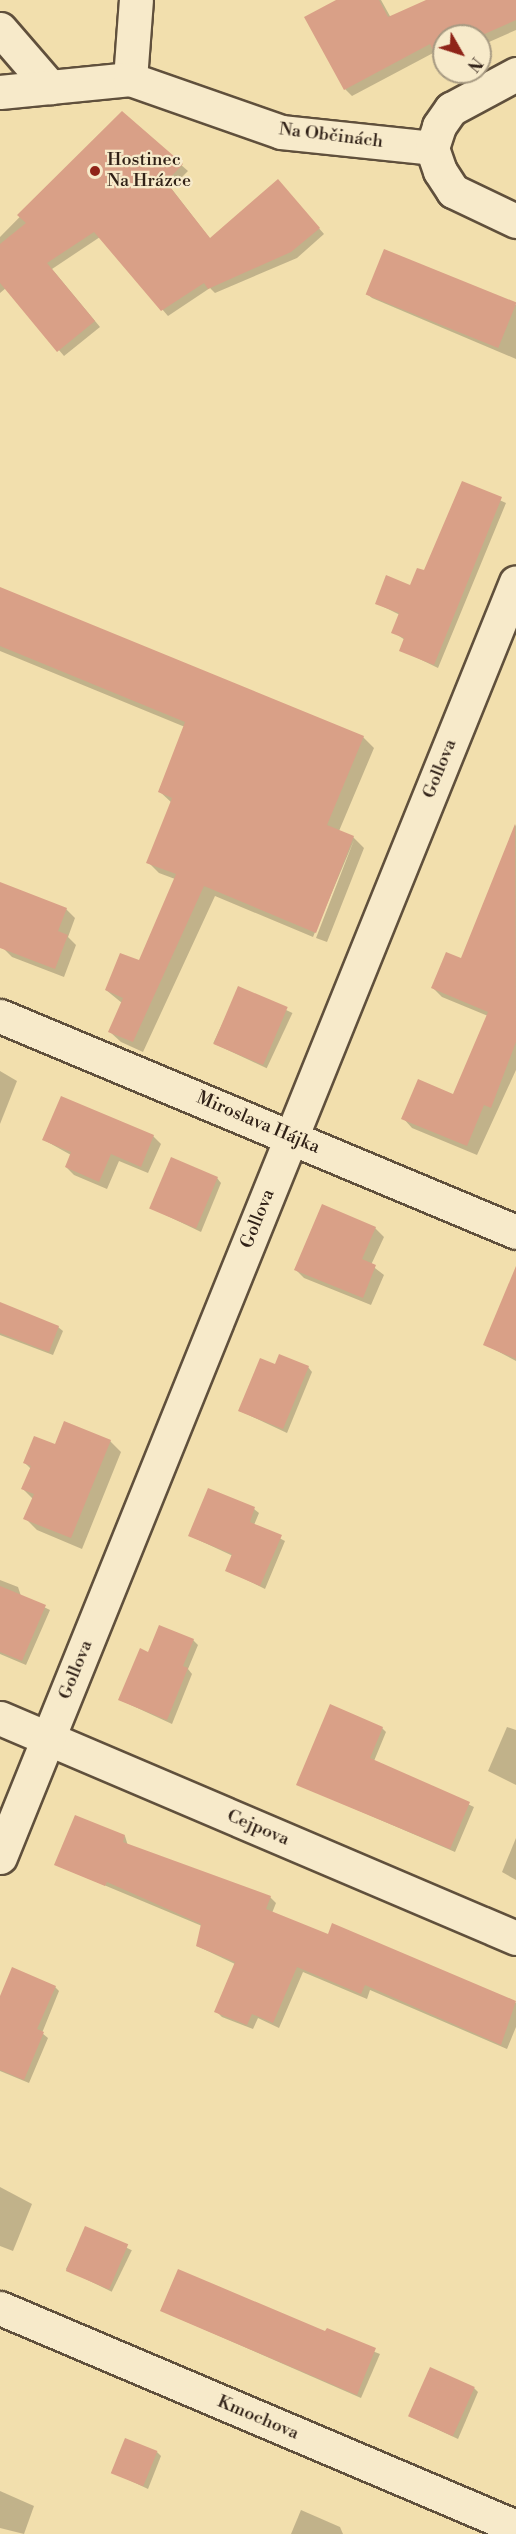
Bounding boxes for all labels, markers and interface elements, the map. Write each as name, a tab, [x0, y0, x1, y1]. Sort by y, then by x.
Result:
north arrow	[432, 24, 492, 84]
text: N	[463, 53, 486, 75]
street label: Na Občinách	[278, 119, 384, 153]
place label: Hostinec Na Hrázce	[107, 150, 191, 192]
marker: Hostinec Na Hrázce	[88, 164, 102, 178]
street label: Gollova	[418, 736, 462, 802]
street label: Miroslava Hájka	[193, 1087, 323, 1159]
street label: Gollova	[236, 1186, 280, 1252]
street label: Gollova	[54, 1637, 98, 1703]
street label: Cejpova	[224, 1805, 292, 1851]
street label: Kmochova	[214, 2391, 302, 2445]

